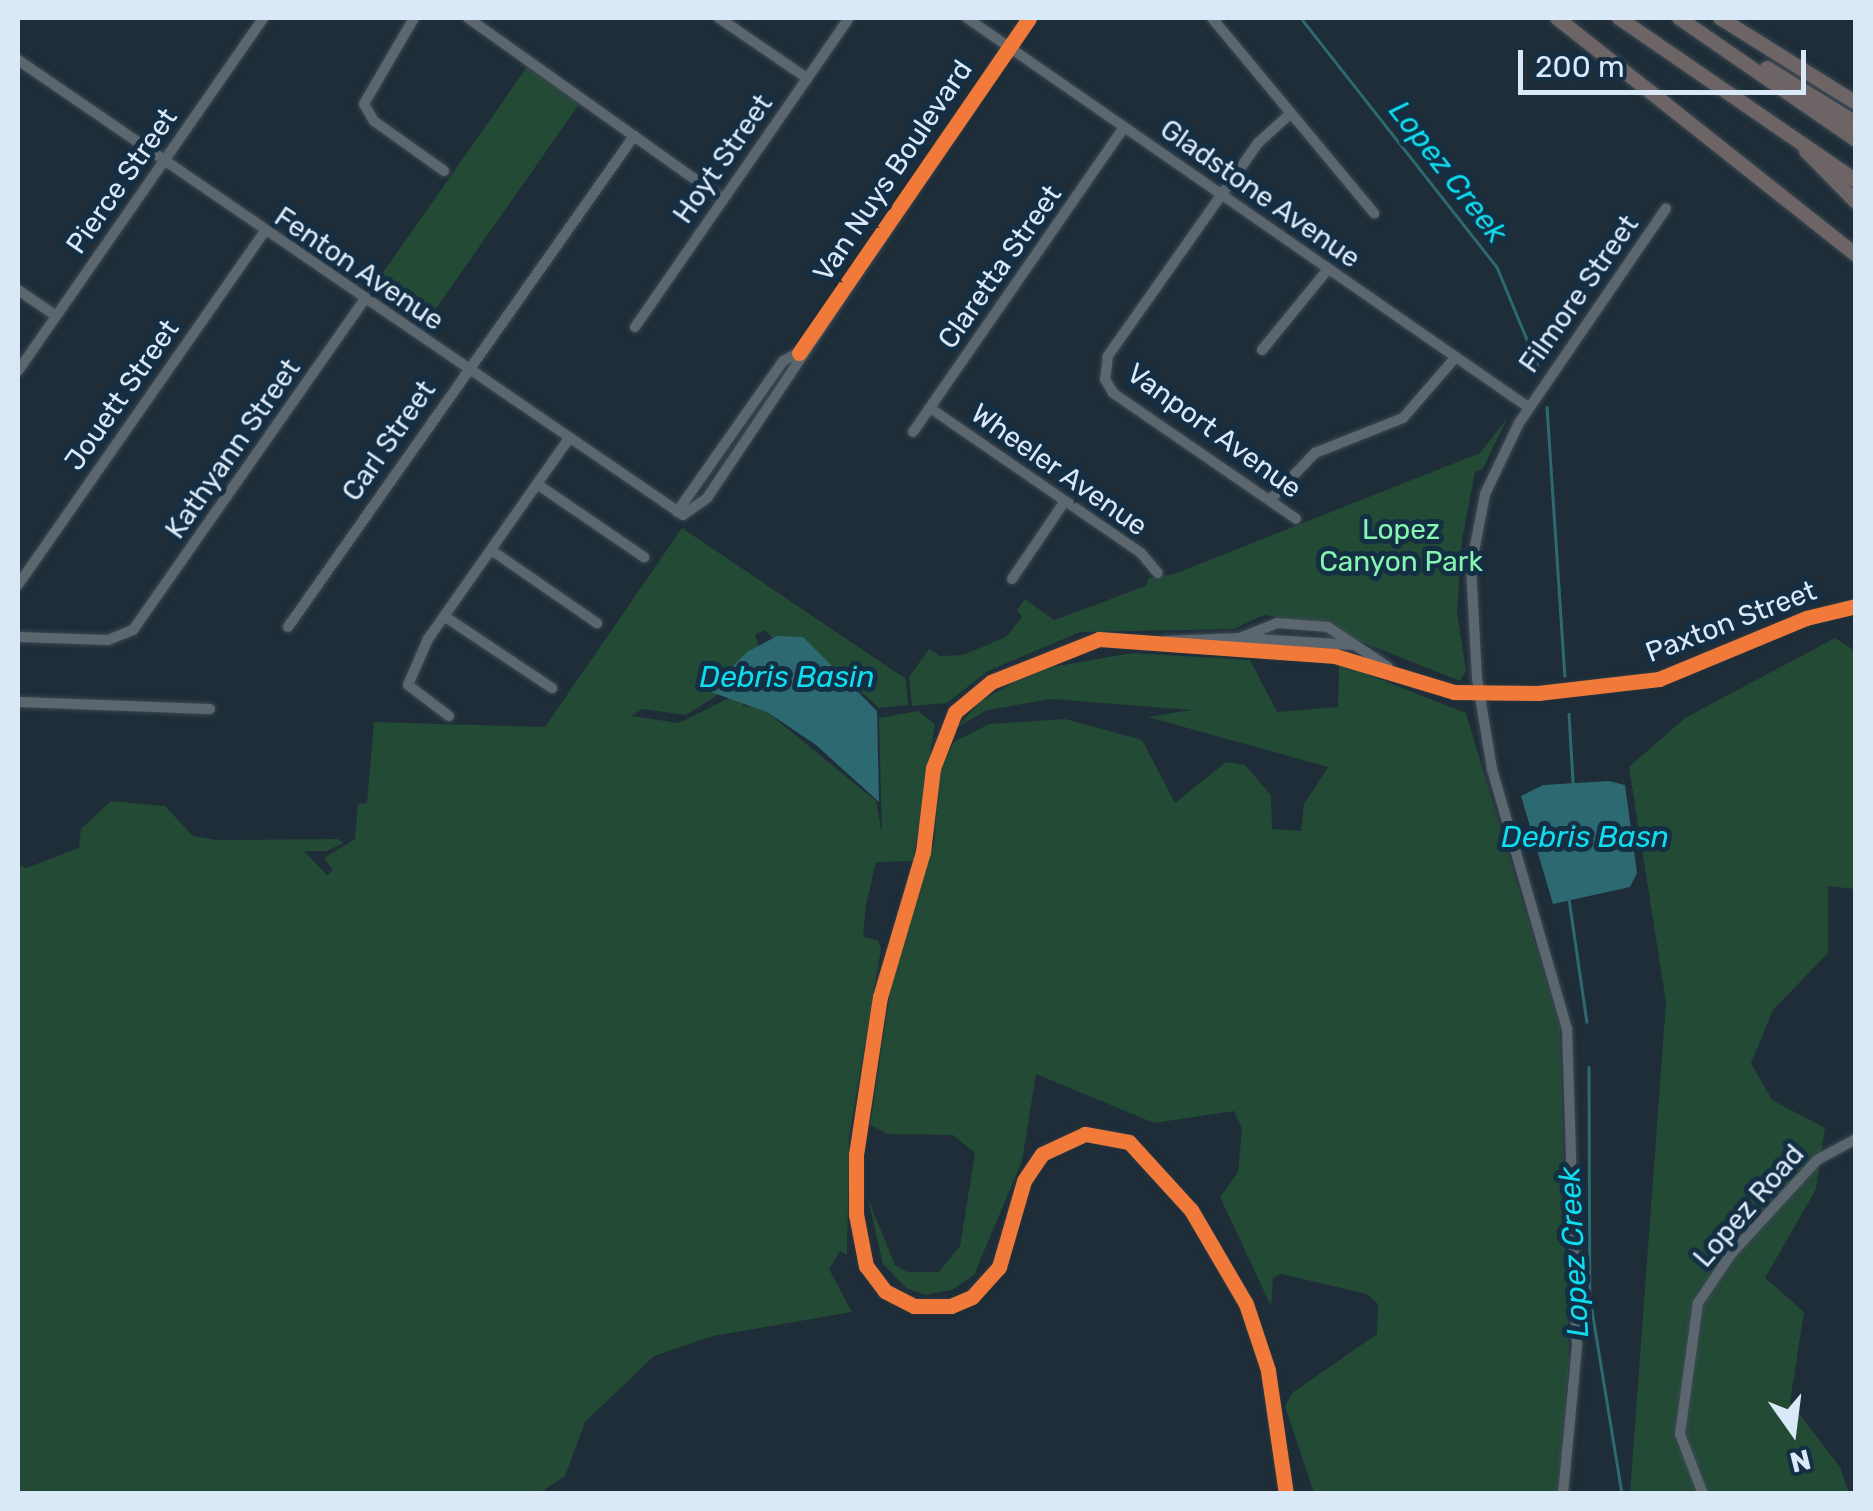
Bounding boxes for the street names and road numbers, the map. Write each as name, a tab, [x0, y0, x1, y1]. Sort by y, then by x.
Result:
street label: Van Nuys Boulevard	[807, 54, 979, 288]
street label: Hoyt Street	[666, 88, 780, 230]
street label: Pierce Street	[60, 102, 184, 260]
street label: Gladstone Avenue	[1153, 112, 1367, 276]
street label: Claretta Street	[931, 179, 1069, 355]
street label: Fenton Avenue	[268, 200, 450, 338]
street label: Filmore Street	[1512, 209, 1646, 379]
street label: Jouett Street	[58, 313, 186, 477]
street label: Kathyann Street	[159, 353, 307, 545]
street label: Vanport Avenue	[1120, 356, 1308, 506]
street label: Carl Street	[335, 374, 443, 508]
street label: Wheeler Avenue	[964, 396, 1154, 544]
street label: Paxton Street	[1641, 574, 1821, 670]
street label: Lopez Road	[1687, 1138, 1811, 1274]

